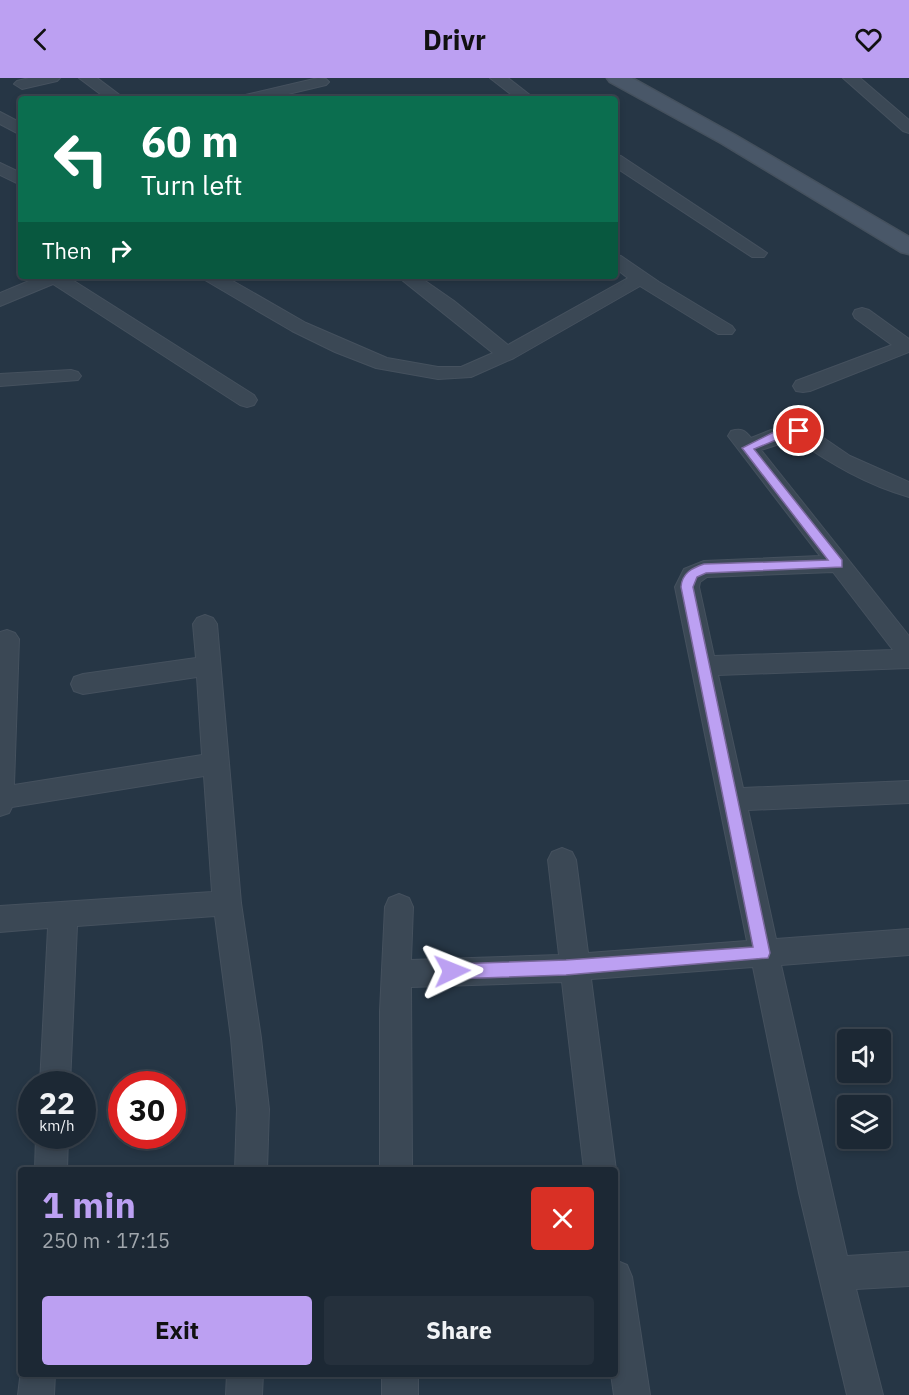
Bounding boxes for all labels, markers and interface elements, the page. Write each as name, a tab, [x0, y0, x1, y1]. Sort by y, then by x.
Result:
text: Drivr	[423, 22, 486, 57]
icon: back	[24, 23, 57, 56]
icon: heart	[852, 23, 885, 56]
text: 60 m	[141, 114, 239, 169]
icon: left	[42, 120, 120, 198]
text: Turn left	[141, 167, 242, 202]
icon: right	[104, 234, 137, 267]
text: Then	[42, 236, 92, 265]
pin	[773, 405, 824, 456]
icon: arrive	[782, 414, 815, 447]
position arrow	[420, 939, 484, 1003]
map controls	[837, 1029, 891, 1149]
button: sound	[837, 1029, 891, 1083]
speed limit sign: 30	[108, 1071, 186, 1149]
text: 22	[39, 1083, 75, 1122]
button: layers	[837, 1095, 891, 1149]
text: km/h	[39, 1116, 75, 1135]
text: 1 min	[42, 1181, 136, 1228]
button: close	[531, 1187, 594, 1250]
text: 250 m · 17:15	[42, 1227, 170, 1254]
button: Exit	[42, 1296, 312, 1365]
button: Share	[324, 1296, 594, 1365]

